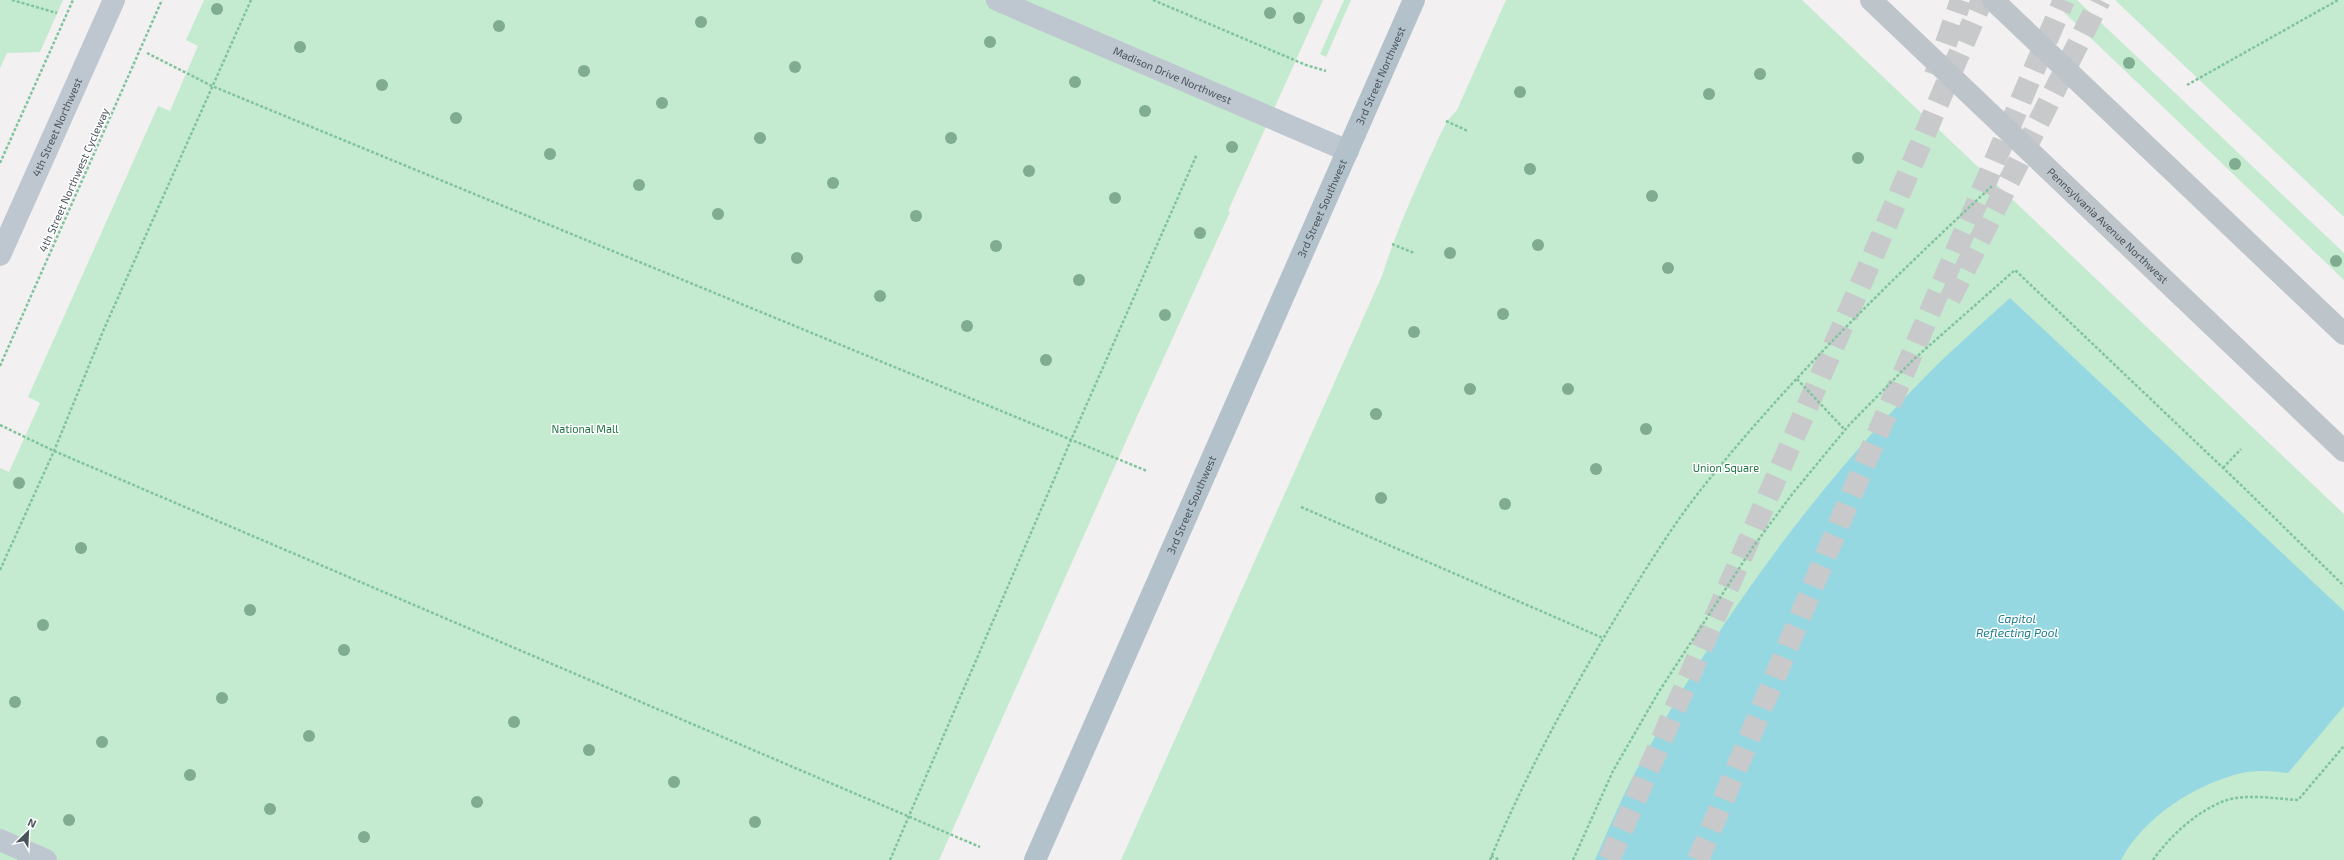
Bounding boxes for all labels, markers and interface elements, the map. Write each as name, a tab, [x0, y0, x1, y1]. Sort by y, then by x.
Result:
street label: 3rd Street Northwest	[1353, 24, 1407, 127]
street label: Madison Drive Northwest	[1111, 44, 1234, 106]
street label: 4th Street Northwest	[29, 76, 84, 178]
street label: 4th Street Northwest Cycleway	[36, 106, 111, 254]
street label: 3rd Street Southwest	[1294, 157, 1349, 260]
street label: Pennsylvania Avenue Northwest	[2045, 165, 2171, 286]
park label: National Mall	[551, 422, 619, 435]
street label: 3rd Street Southwest	[1164, 453, 1218, 556]
park label: Union Square	[1693, 461, 1759, 474]
water label: Capitol Reflecting Pool	[1976, 611, 2058, 639]
north arrow	[8, 812, 48, 852]
text: N	[26, 815, 39, 830]

